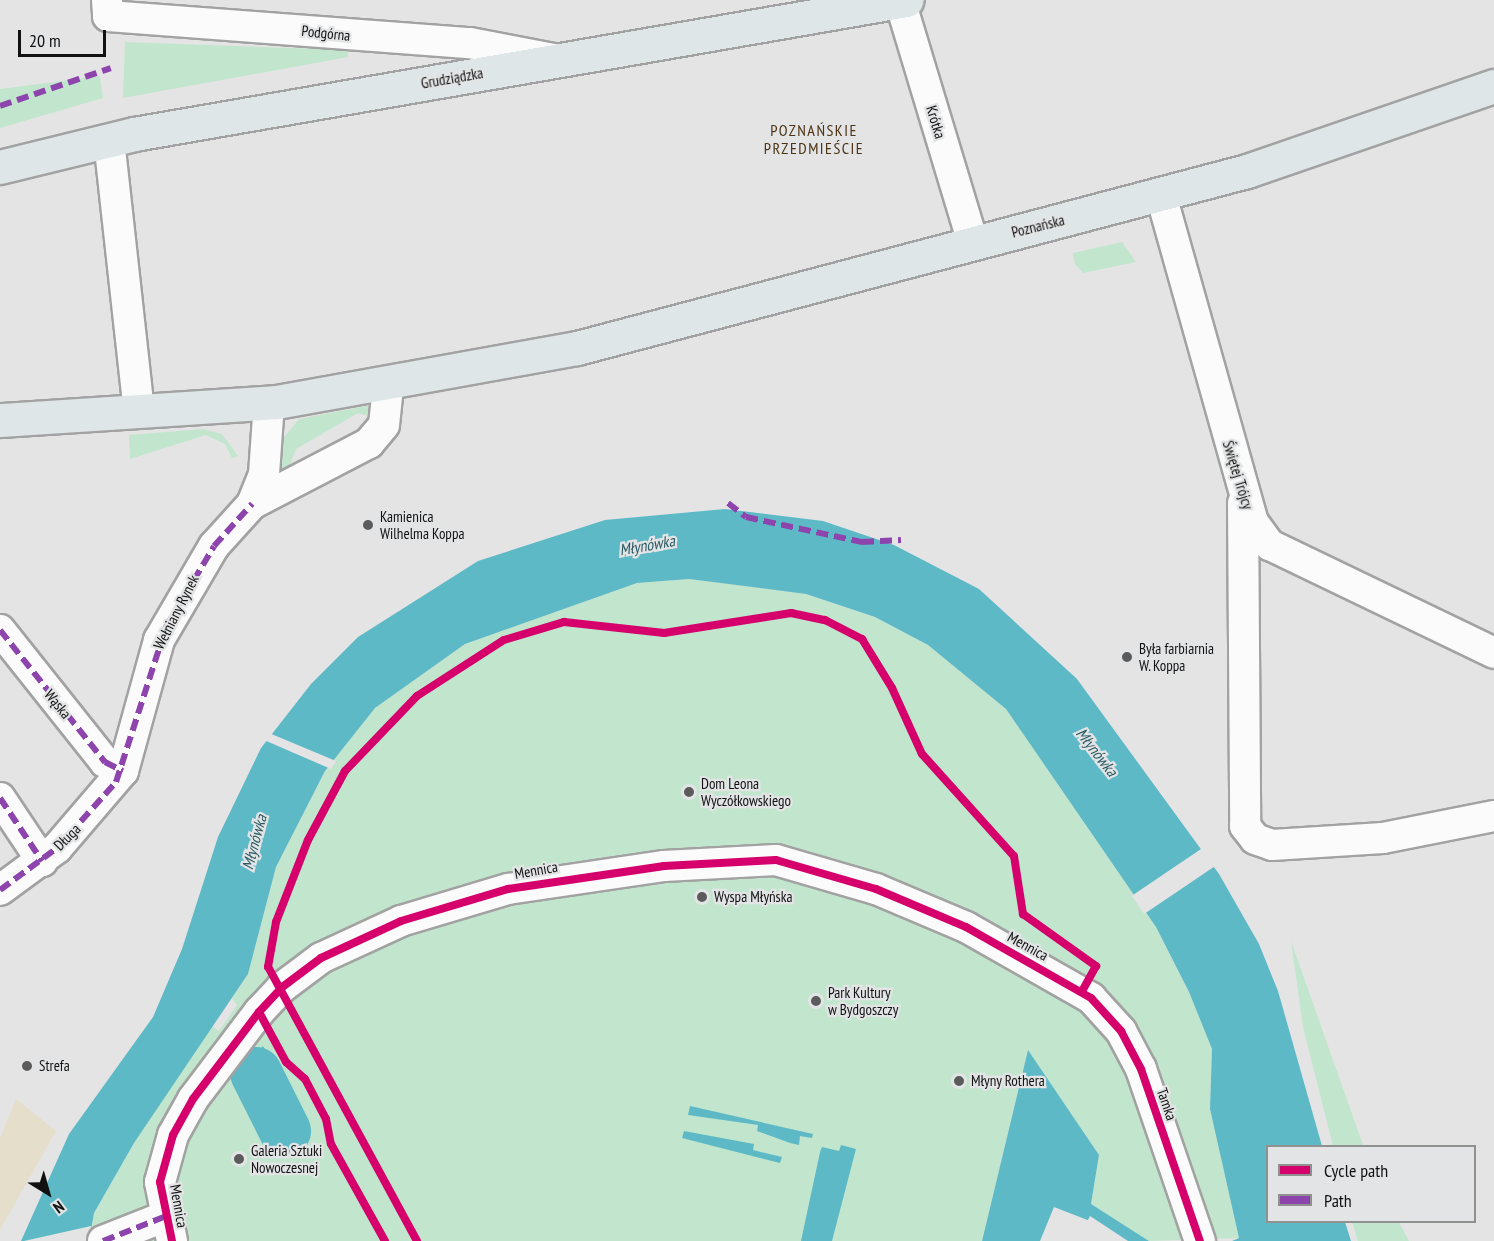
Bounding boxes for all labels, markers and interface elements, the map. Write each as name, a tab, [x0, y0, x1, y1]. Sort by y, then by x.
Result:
scale bar	[21, 18, 110, 56]
street label: Podgórna	[301, 21, 351, 45]
text: 20 m	[29, 29, 61, 52]
street label: Grudziądzka	[419, 64, 485, 92]
street label: Krótka	[922, 103, 950, 141]
district label: POZNAŃSKIE PRZEDMIEŚCIE	[764, 120, 864, 158]
street label: Poznańska	[1010, 211, 1066, 241]
street label: Świętej Trójcy	[1219, 438, 1257, 512]
place label: Kamienica Wilhelma Koppa	[380, 507, 464, 542]
marker: Kamienica Wilhelma Koppa	[361, 518, 375, 532]
water label: Młynówka	[618, 531, 676, 559]
street label: Wełniany Rynek	[149, 572, 203, 652]
place label: Była farbiarnia W. Koppa	[1139, 639, 1214, 674]
marker: Była farbiarnia W. Koppa	[1120, 650, 1134, 664]
street label: Wąska	[41, 686, 75, 722]
water label: Młynówka	[1072, 724, 1122, 780]
place label: Dom Leona Wyczółkowskiego	[701, 774, 791, 809]
marker: Dom Leona Wyczółkowskiego	[682, 785, 696, 799]
water label: Młynówka	[238, 813, 270, 871]
street label: Długa	[50, 820, 84, 854]
street label: Mennica	[513, 857, 559, 883]
place label: Wyspa Młyńska	[714, 888, 792, 906]
marker: Wyspa Młyńska	[695, 890, 709, 904]
street label: Mennica	[1005, 928, 1051, 964]
place label: Park Kultury w Bydgoszczy	[828, 983, 899, 1018]
marker: Park Kultury w Bydgoszczy	[809, 994, 823, 1008]
place label: Strefa	[39, 1057, 70, 1075]
marker: Strefa	[20, 1059, 34, 1073]
place label: Młyny Rothera	[971, 1072, 1045, 1090]
marker: Młyny Rothera	[952, 1074, 966, 1088]
street label: Tamka	[1153, 1085, 1181, 1123]
place label: Galeria Sztuki Nowoczesnej	[251, 1141, 322, 1176]
legend	[1266, 1145, 1476, 1223]
marker: Galeria Sztuki Nowoczesnej	[232, 1152, 246, 1166]
text: Cycle path	[1324, 1159, 1388, 1182]
north arrow	[18, 1163, 78, 1223]
street label: Mennica	[166, 1183, 192, 1229]
text: Path	[1324, 1189, 1352, 1212]
text: N	[49, 1197, 68, 1218]

